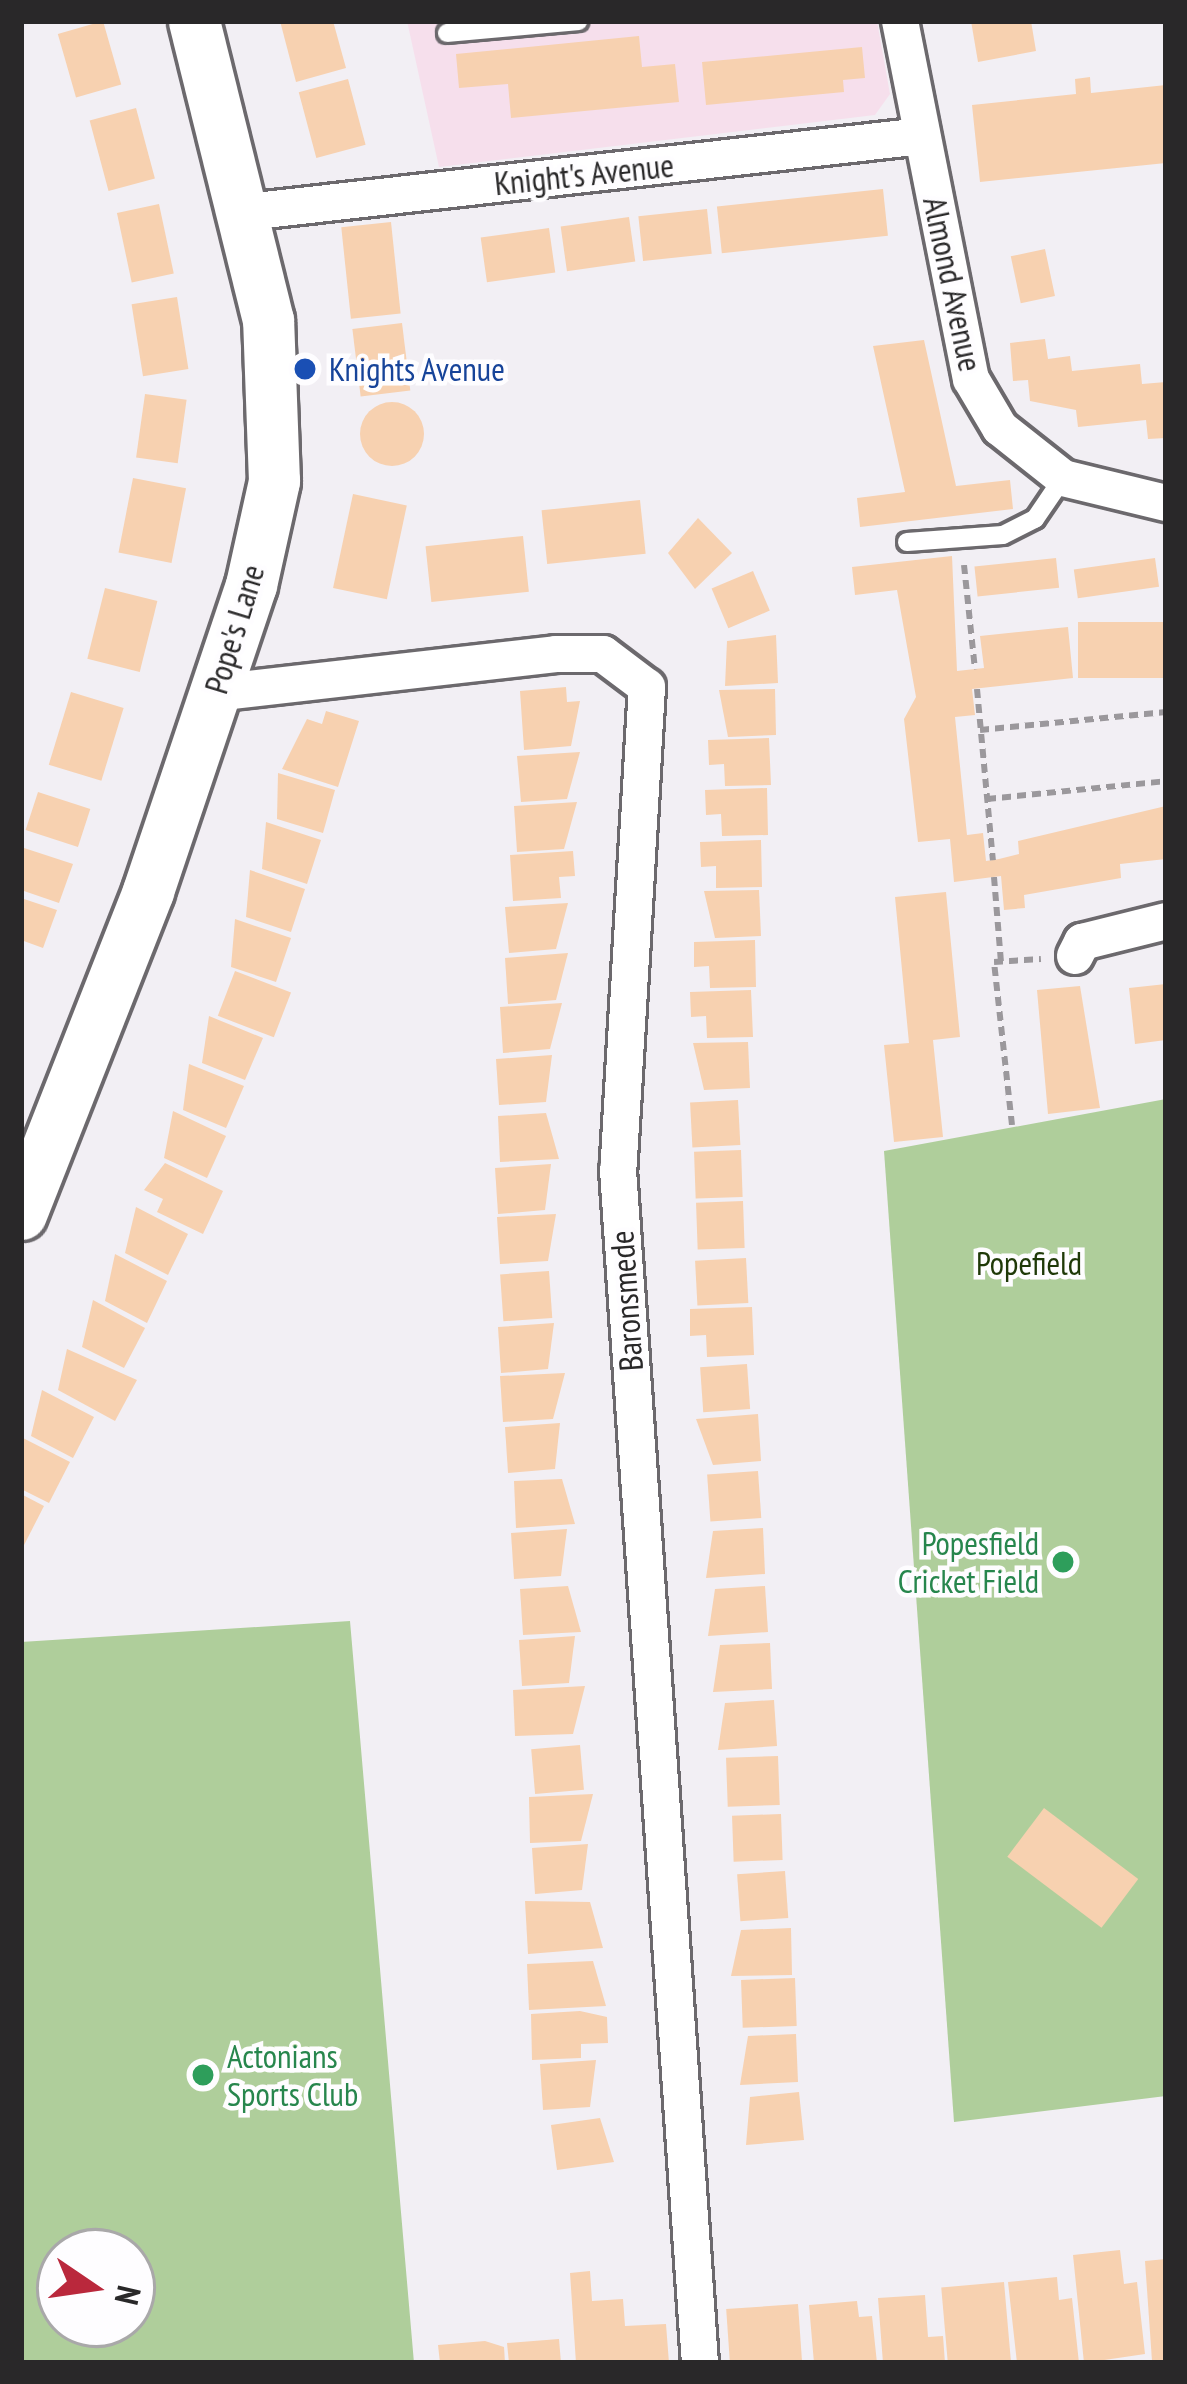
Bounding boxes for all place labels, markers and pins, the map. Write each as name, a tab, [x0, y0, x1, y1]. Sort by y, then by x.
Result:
place label: Knights Avenue	[329, 349, 506, 389]
marker: Knights Avenue	[292, 356, 318, 382]
place label: Popesfield Cricket Field	[898, 1523, 1039, 1601]
marker: Popesfield Cricket Field	[1050, 1549, 1076, 1575]
place label: Actonians Sports Club	[227, 2036, 358, 2114]
marker: Actonians Sports Club	[190, 2062, 216, 2088]

